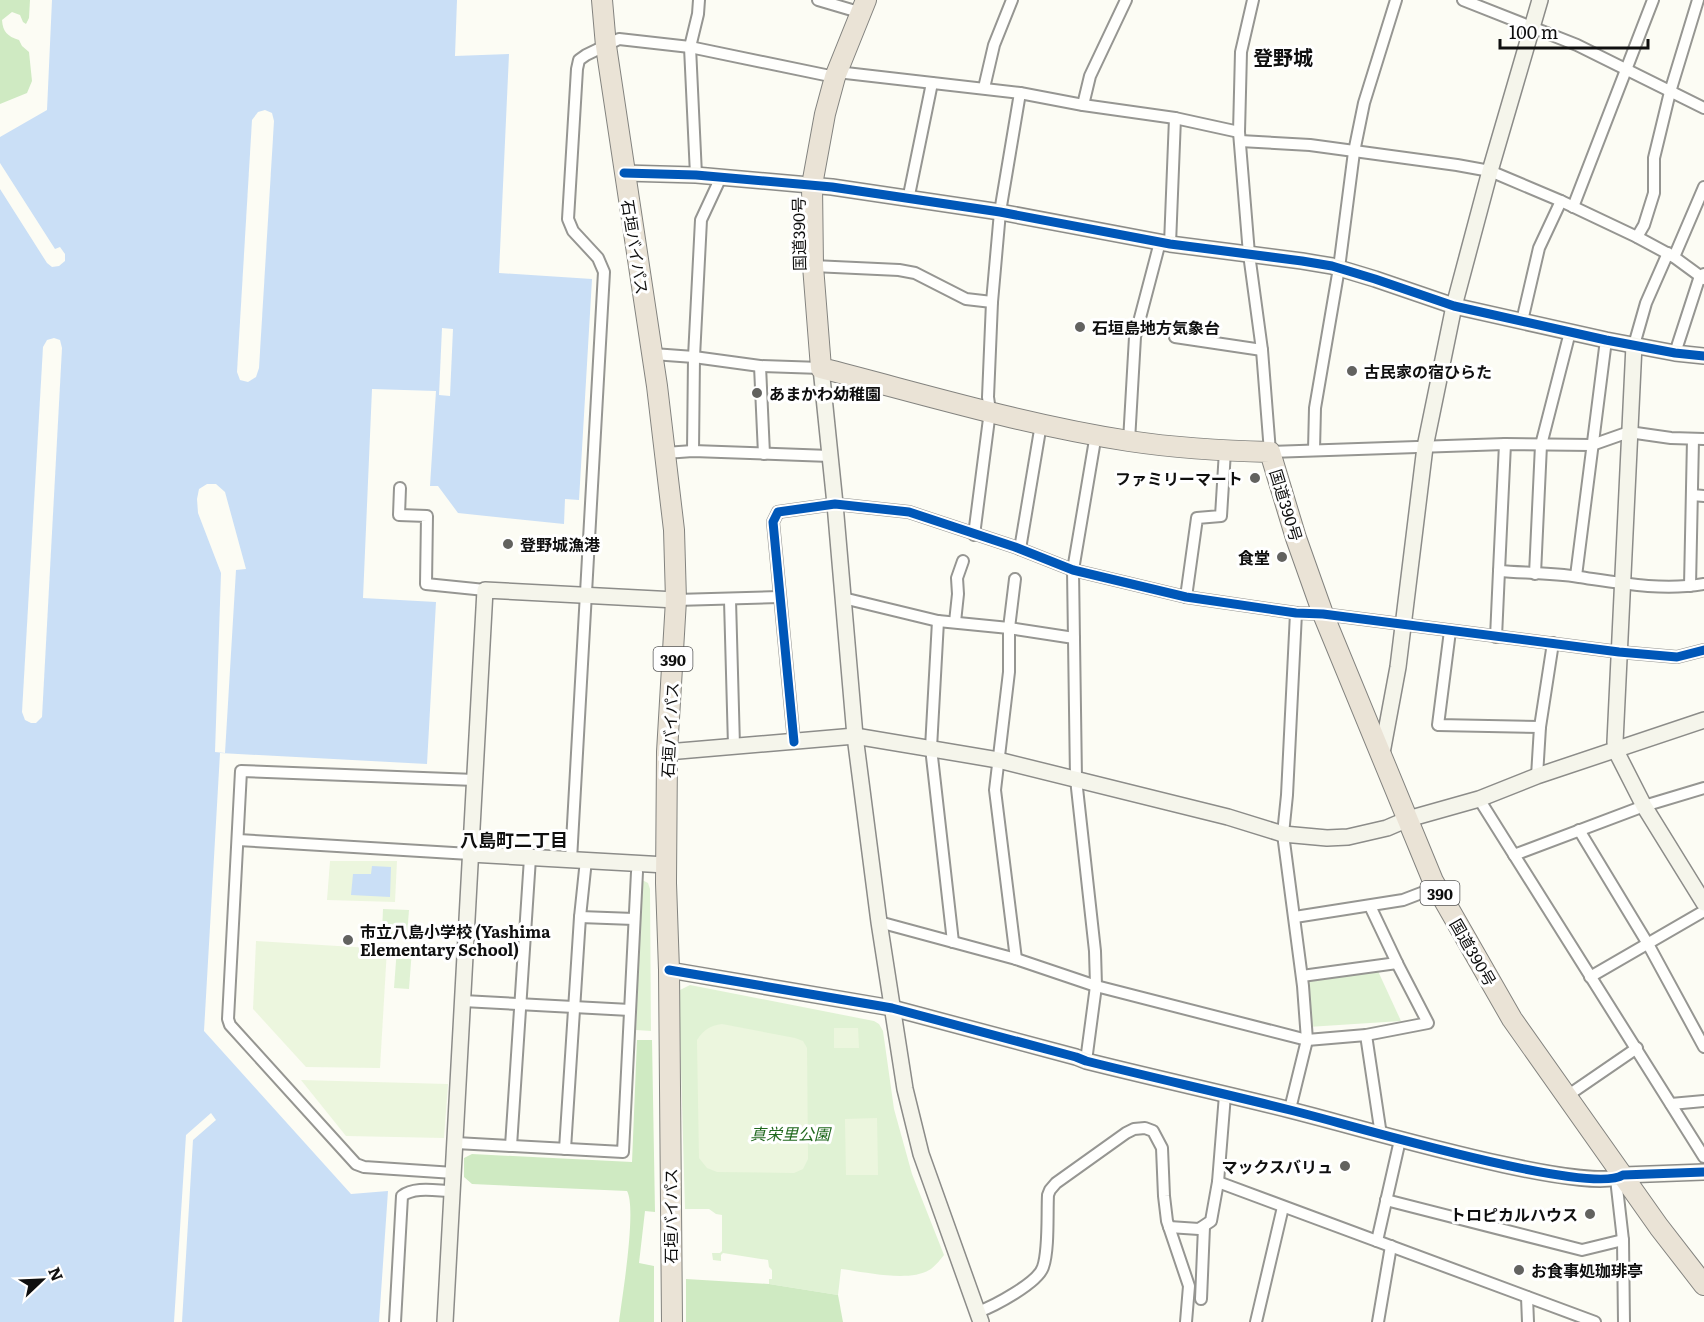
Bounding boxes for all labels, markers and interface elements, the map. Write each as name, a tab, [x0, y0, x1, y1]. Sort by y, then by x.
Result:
scale bar	[1500, 12, 1648, 50]
text: 100 m	[1509, 18, 1558, 45]
district label: 登野城	[1253, 41, 1313, 71]
street label: 国道390号	[785, 197, 811, 271]
street label: 石垣バイパス	[617, 198, 655, 296]
place label: 石垣島地方気象台	[1092, 315, 1220, 339]
marker: 石垣島地方気象台	[1073, 320, 1087, 334]
place label: 古民家の宿ひらた	[1364, 359, 1492, 383]
marker: 古民家の宿ひらた	[1345, 364, 1359, 378]
place label: あまかわ幼稚園	[769, 381, 881, 405]
marker: あまかわ幼稚園	[750, 386, 764, 400]
place label: ファミリーマート	[1115, 466, 1243, 490]
street label: 国道390号	[1265, 466, 1309, 544]
marker: ファミリーマート	[1248, 471, 1262, 485]
place label: 登野城漁港	[520, 532, 600, 556]
marker: 登野城漁港	[501, 537, 515, 551]
place label: 食堂	[1238, 545, 1270, 569]
marker: 食堂	[1275, 550, 1289, 564]
road number: 390	[654, 647, 692, 671]
street label: 石垣バイパス	[655, 682, 683, 778]
district label: 八島町二丁目	[460, 826, 568, 853]
road number: 390	[1420, 881, 1460, 905]
street label: 国道390号	[1445, 914, 1503, 990]
place label: 市立八島小学校 (Yashima Elementary School)	[360, 919, 551, 961]
marker: 市立八島小学校 (Yashima Elementary School)	[341, 933, 355, 947]
park label: 真栄里公園	[750, 1121, 832, 1145]
place label: マックスバリュ	[1221, 1154, 1333, 1178]
marker: マックスバリュ	[1338, 1159, 1352, 1173]
street label: 石垣バイパス	[658, 1168, 682, 1264]
place label: トロピカルハウス	[1450, 1202, 1578, 1226]
marker: トロピカルハウス	[1583, 1207, 1597, 1221]
north arrow	[12, 1250, 72, 1310]
place label: お食事処珈琲亭	[1531, 1258, 1643, 1282]
text: N	[43, 1263, 70, 1285]
marker: お食事処珈琲亭	[1512, 1263, 1526, 1277]

